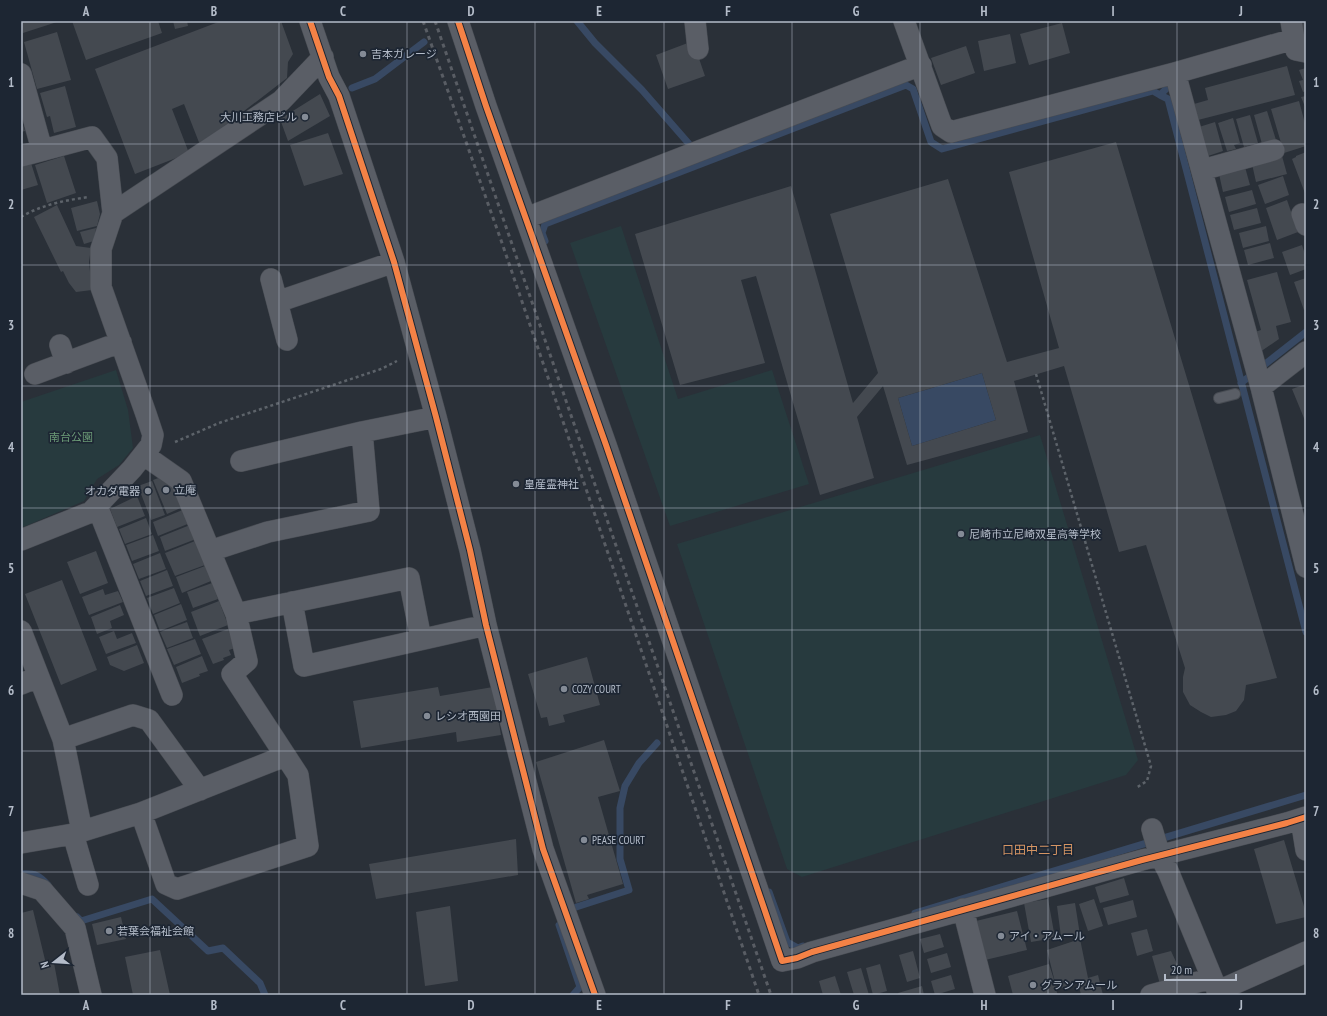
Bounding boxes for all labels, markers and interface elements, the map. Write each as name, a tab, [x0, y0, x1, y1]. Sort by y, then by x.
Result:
text: A	[82, 3, 90, 20]
text: B	[211, 3, 217, 20]
text: C	[340, 3, 346, 20]
text: D	[468, 3, 475, 20]
text: E	[596, 3, 602, 20]
text: F	[725, 3, 731, 20]
text: G	[853, 3, 860, 20]
text: H	[981, 3, 988, 20]
text: I	[1111, 3, 1115, 20]
text: J	[1238, 3, 1243, 20]
place label: 吉本ガレージ	[371, 47, 437, 61]
marker: 吉本ガレージ	[358, 49, 368, 59]
text: 1	[8, 74, 14, 91]
text: 1	[1313, 74, 1319, 91]
place label: 大川工務店ビル	[220, 110, 297, 124]
marker: 大川工務店ビル	[300, 112, 310, 122]
text: 2	[8, 196, 14, 213]
text: 2	[1313, 196, 1319, 213]
text: 3	[8, 317, 14, 334]
text: 3	[1313, 317, 1319, 334]
park label: 南台公園	[49, 430, 93, 444]
text: 4	[8, 439, 15, 456]
text: 4	[1313, 439, 1320, 456]
place label: 皇産霊神社	[524, 477, 579, 491]
marker: 皇産霊神社	[511, 479, 521, 489]
place label: 立庵	[174, 483, 196, 497]
place label: オカダ電器	[85, 484, 140, 498]
marker: 立庵	[161, 485, 171, 495]
marker: オカダ電器	[143, 486, 153, 496]
place label: 尼崎市立尼崎双星高等学校	[969, 527, 1101, 541]
marker: 尼崎市立尼崎双星高等学校	[956, 529, 966, 539]
text: 5	[8, 560, 14, 577]
text: 5	[1313, 560, 1319, 577]
text: 6	[8, 682, 14, 699]
place label: COZY COURT	[572, 682, 621, 696]
text: 6	[1313, 682, 1319, 699]
marker: COZY COURT	[559, 684, 569, 694]
place label: レシオ西園田	[435, 709, 501, 723]
marker: レシオ西園田	[422, 711, 432, 721]
text: 7	[8, 803, 14, 820]
text: 7	[1313, 803, 1319, 820]
place label: PEASE COURT	[592, 833, 645, 847]
marker: PEASE COURT	[579, 835, 589, 845]
district label: 口田中二丁目	[1002, 842, 1074, 857]
place label: 若葉会福祉会館	[117, 924, 194, 938]
text: 8	[8, 925, 14, 942]
text: 8	[1313, 925, 1319, 942]
marker: 若葉会福祉会館	[104, 926, 114, 936]
place label: アイ・アムール	[1009, 929, 1085, 943]
marker: アイ・アムール	[996, 931, 1006, 941]
north arrow	[34, 942, 74, 982]
scale bar	[1165, 956, 1236, 982]
text: N	[37, 960, 52, 970]
text: 20 m	[1171, 962, 1192, 977]
place label: グランアムール	[1041, 978, 1117, 992]
marker: グランアムール	[1028, 980, 1038, 990]
text: A	[82, 997, 90, 1014]
text: B	[211, 997, 217, 1014]
text: C	[340, 997, 346, 1014]
text: D	[468, 997, 475, 1014]
text: E	[596, 997, 602, 1014]
text: F	[725, 997, 731, 1014]
text: G	[853, 997, 860, 1014]
text: H	[981, 997, 988, 1014]
text: I	[1111, 997, 1115, 1014]
text: J	[1238, 997, 1243, 1014]

